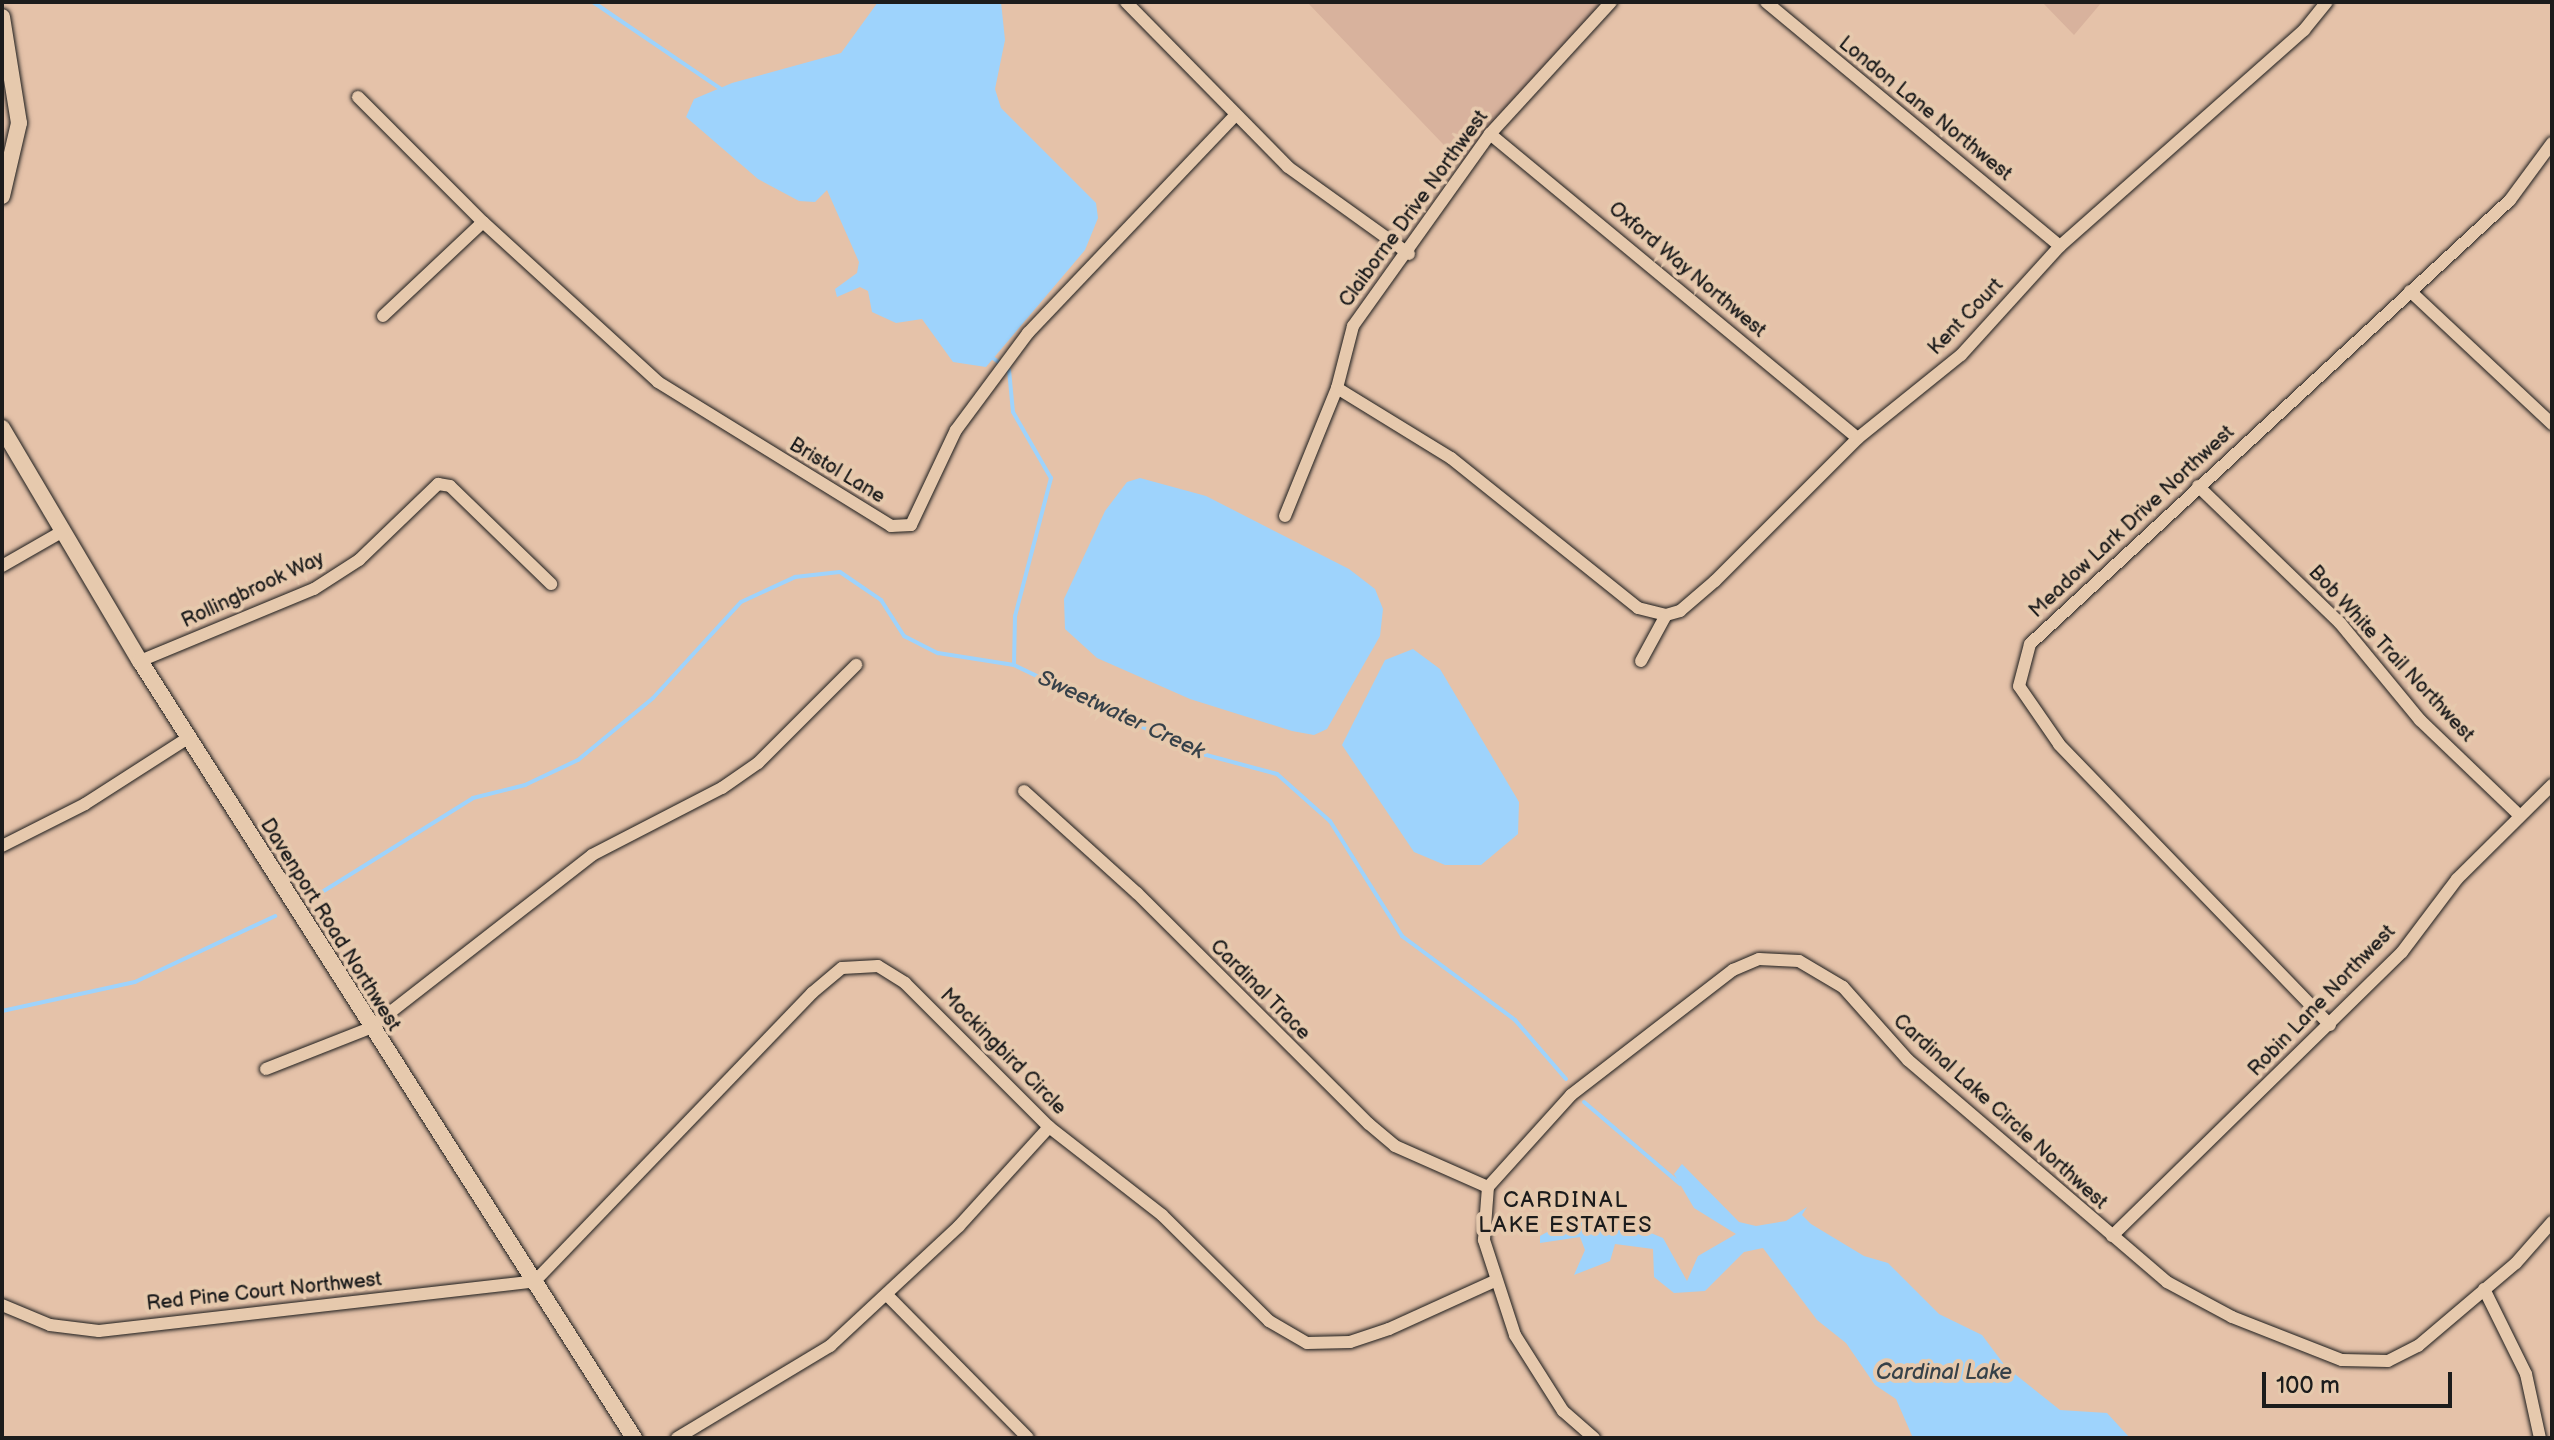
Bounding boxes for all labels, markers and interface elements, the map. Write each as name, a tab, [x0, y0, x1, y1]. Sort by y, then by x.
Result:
street label: London Lane Northwest	[1834, 32, 2016, 186]
street label: Claiborne Drive Northwest	[1335, 106, 1493, 312]
street label: Oxford Way Northwest	[1603, 197, 1771, 343]
street label: Kent Court	[1924, 274, 2008, 360]
street label: Meadow Lark Drive Northwest	[2025, 421, 2239, 623]
street label: Bristol Lane	[785, 433, 889, 509]
street label: Rollingbrook Way	[177, 546, 329, 634]
street label: Bob White Trail Northwest	[2303, 560, 2479, 748]
water label: Sweetwater Creek	[1033, 665, 1209, 765]
street label: Davenport Road Northwest	[255, 814, 405, 1036]
street label: Robin Lane Northwest	[2244, 920, 2400, 1082]
street label: Cardinal Trace	[1205, 935, 1315, 1045]
street label: Mockingbird Circle	[935, 984, 1071, 1120]
street label: Cardinal Lake Circle Northwest	[1888, 1009, 2112, 1215]
district label: CARDINAL LAKE ESTATES	[1478, 1187, 1654, 1238]
street label: Red Pine Court Northwest	[145, 1268, 383, 1316]
scale bar	[2266, 1356, 2456, 1406]
water label: Cardinal Lake	[1876, 1360, 2012, 1386]
text: 100 m	[2276, 1371, 2340, 1400]

